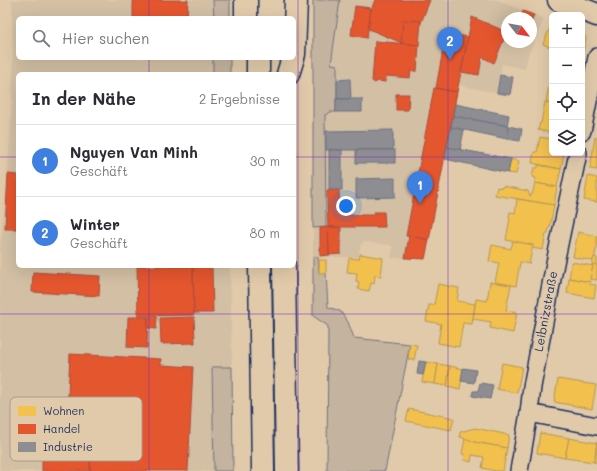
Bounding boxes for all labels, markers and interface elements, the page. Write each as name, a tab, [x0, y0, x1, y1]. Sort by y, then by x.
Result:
north arrow	[501, 12, 537, 48]
map controls	[549, 12, 585, 156]
button: +	[549, 12, 585, 48]
search box	[16, 16, 296, 60]
icon: search	[30, 27, 52, 49]
pin: 2	[437, 27, 463, 60]
text: Hier suchen	[62, 28, 149, 48]
button: −	[549, 48, 585, 84]
button: locate	[549, 84, 585, 120]
text: In der Nähe	[32, 87, 136, 109]
text: 2 Ergebnisse	[199, 90, 280, 107]
button: layers	[549, 120, 585, 156]
text: Nguyen Van Minh	[70, 142, 198, 162]
text: 1	[42, 152, 48, 169]
text: 30 m	[250, 152, 280, 169]
text: Geschäft	[70, 162, 128, 179]
pin: 1	[407, 171, 433, 204]
your location	[336, 196, 356, 216]
text: Winter	[70, 214, 120, 234]
text: 2	[41, 224, 49, 241]
text: 80 m	[250, 224, 280, 241]
text: Geschäft	[70, 234, 128, 251]
street label: Leibnizstraße	[530, 269, 560, 353]
legend	[10, 397, 142, 461]
text: Wohnen	[43, 403, 84, 418]
text: Handel	[43, 421, 80, 436]
text: Industrie	[43, 439, 93, 454]

